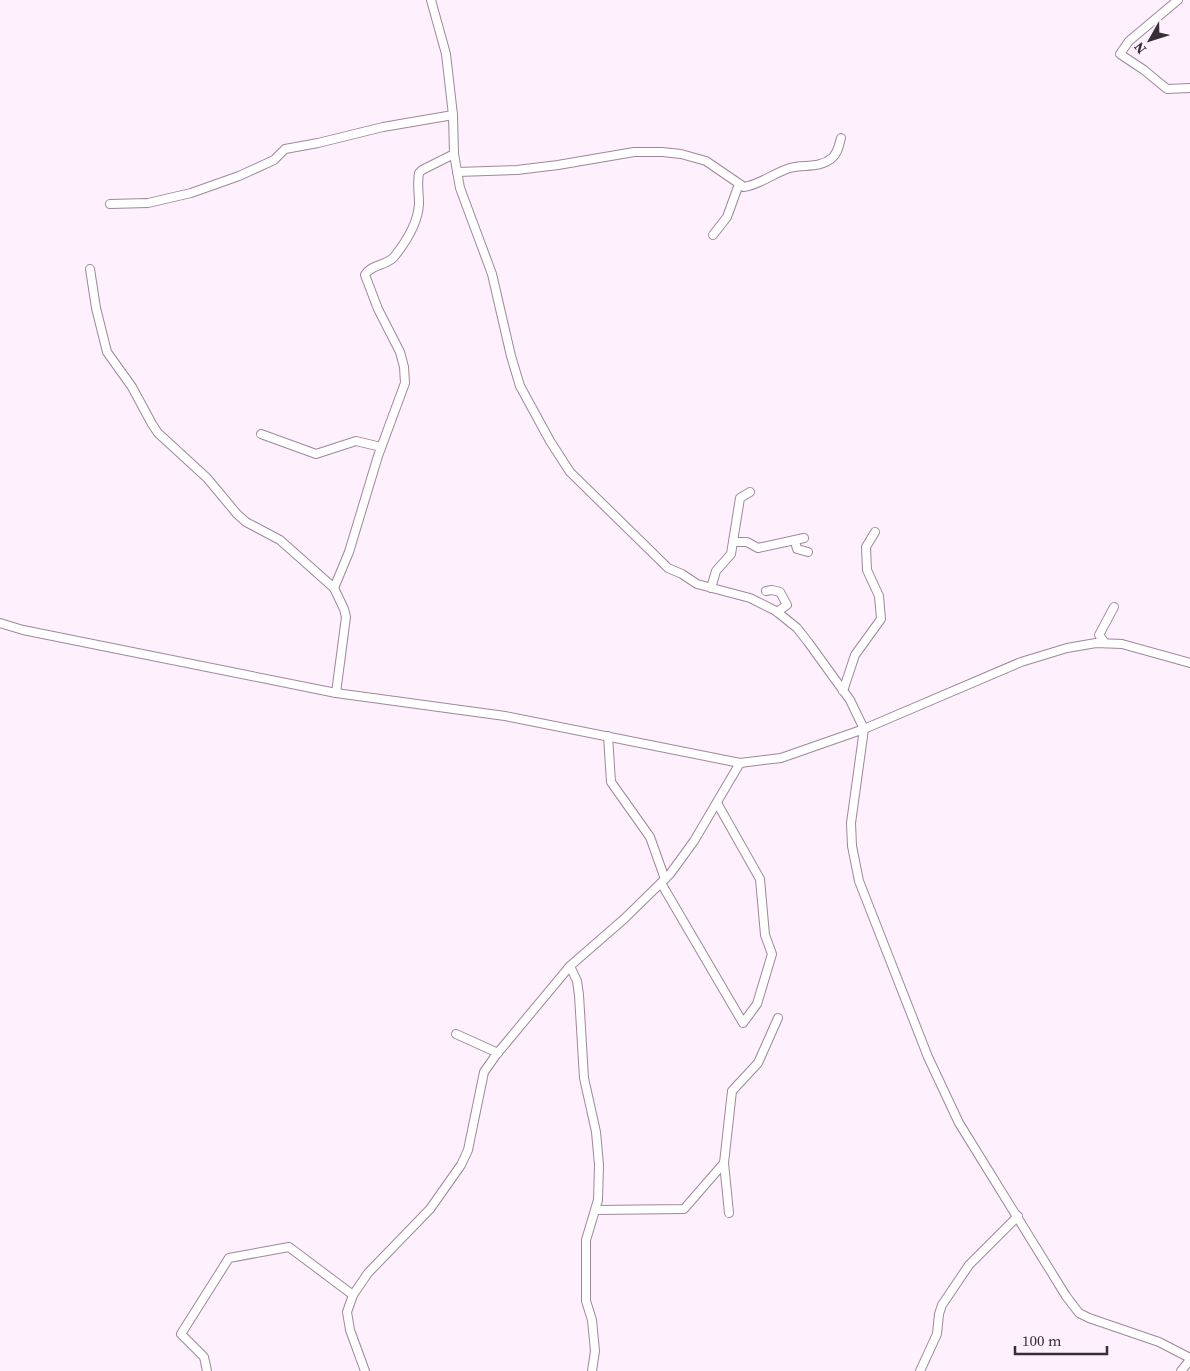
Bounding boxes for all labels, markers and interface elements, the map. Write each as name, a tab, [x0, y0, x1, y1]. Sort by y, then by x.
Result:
north arrow	[1125, 15, 1175, 65]
text: N	[1129, 38, 1151, 58]
scale bar	[1015, 1324, 1108, 1356]
text: 100 m	[1022, 1330, 1062, 1351]

